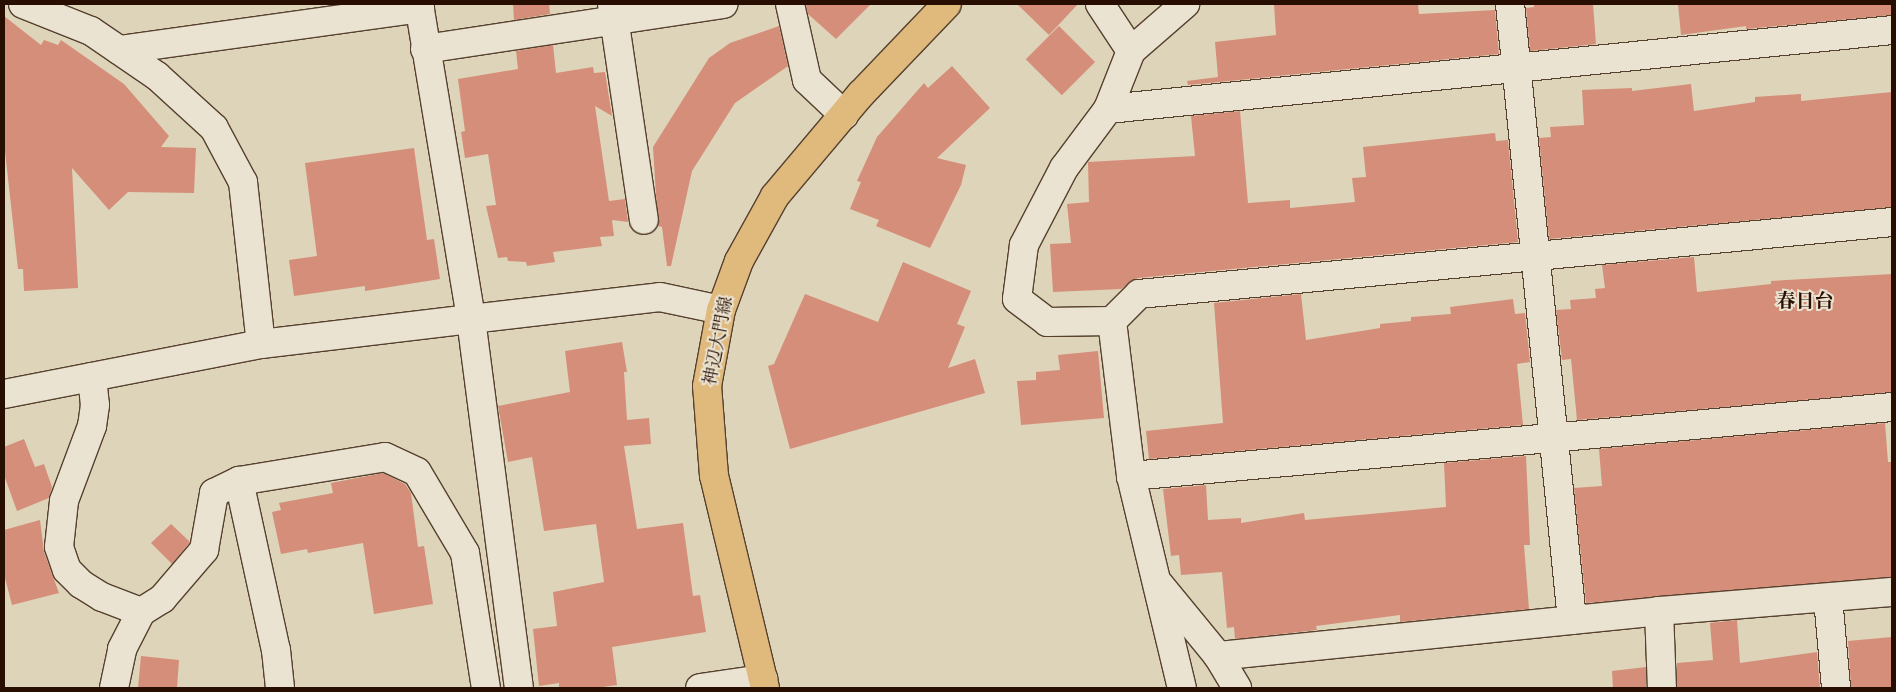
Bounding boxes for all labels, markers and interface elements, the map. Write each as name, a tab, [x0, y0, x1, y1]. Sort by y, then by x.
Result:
district label: 春日台	[1777, 290, 1833, 312]
street label: 神辺大門線	[699, 295, 737, 387]

